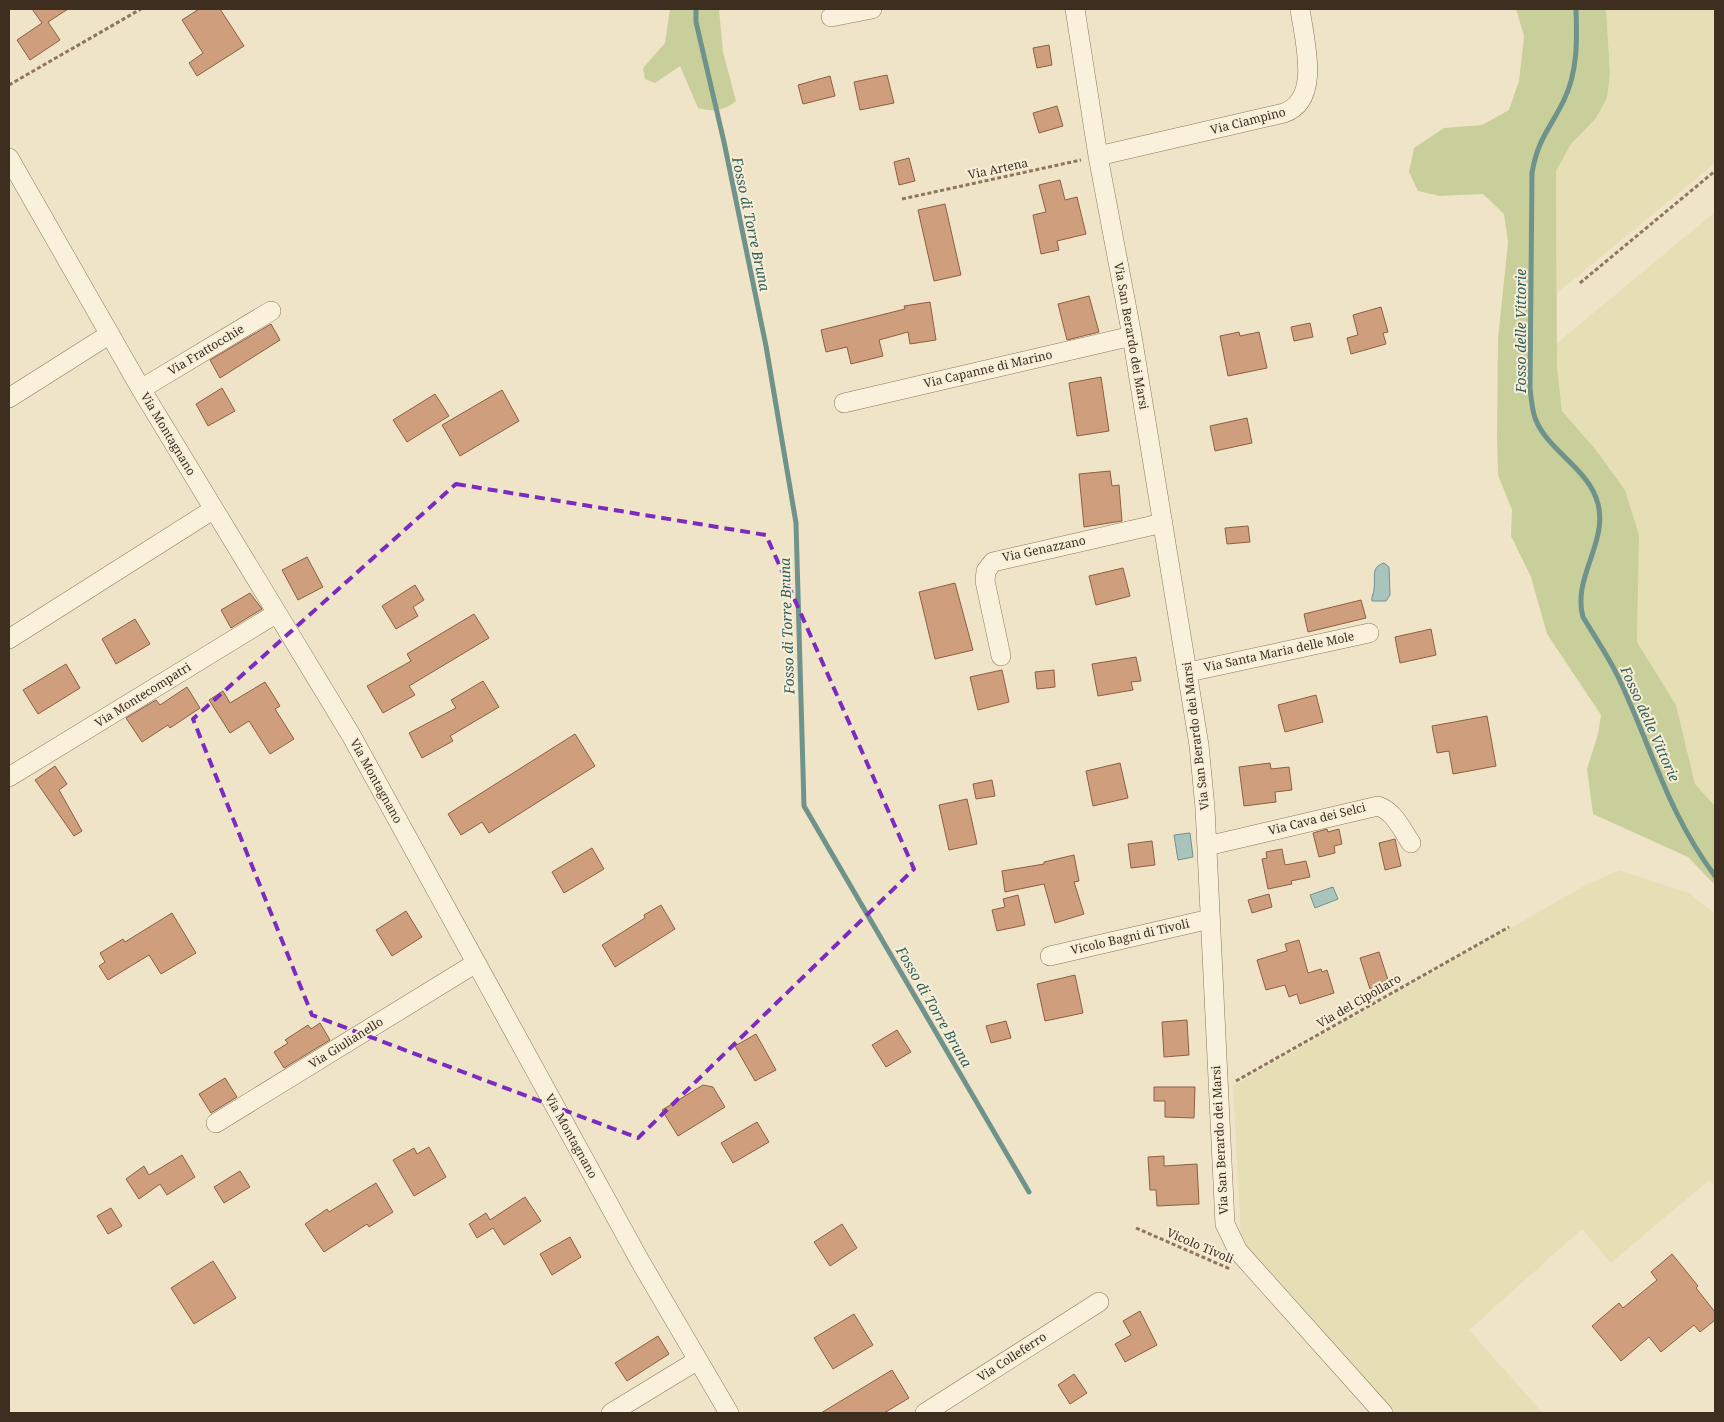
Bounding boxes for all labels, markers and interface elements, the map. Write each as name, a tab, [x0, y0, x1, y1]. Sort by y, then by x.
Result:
street label: Via Ciampino	[1208, 103, 1287, 138]
water label: Fosso di Torre Bruna	[728, 154, 775, 294]
street label: Via Artena	[966, 154, 1030, 183]
street label: Via San Berardo dei Marsi	[1110, 261, 1153, 411]
water label: Fosso delle Vittorie	[1511, 269, 1530, 394]
street label: Via Frattocchie	[164, 320, 247, 379]
street label: Via Capanne di Marino	[922, 345, 1054, 392]
street label: Via Montagnano	[137, 389, 200, 479]
street label: Via Genazzano	[1001, 531, 1087, 566]
water label: Fosso di Torre Bruna	[775, 557, 798, 696]
street label: Via Santa Maria delle Mole	[1202, 627, 1356, 676]
street label: Via Montecompatri	[91, 658, 194, 731]
street label: Via San Berardo dei Marsi	[1178, 661, 1213, 811]
water label: Fosso delle Vittorie	[1616, 662, 1684, 784]
street label: Via Montagnano	[346, 735, 407, 826]
street label: Via Cava dei Selci	[1266, 798, 1368, 839]
street label: Vicolo Bagni di Tivoli	[1069, 915, 1191, 958]
water label: Fosso di Torre Bruna	[892, 942, 977, 1071]
street label: Via del Cipollaro	[1313, 969, 1404, 1032]
street label: Via Giulianello	[305, 1013, 386, 1072]
street label: Via San Berardo dei Marsi	[1207, 1065, 1232, 1215]
street label: Via Montagnano	[541, 1090, 602, 1181]
street label: Vicolo Tivoli	[1164, 1224, 1236, 1267]
street label: Via Colleferro	[974, 1328, 1050, 1385]

